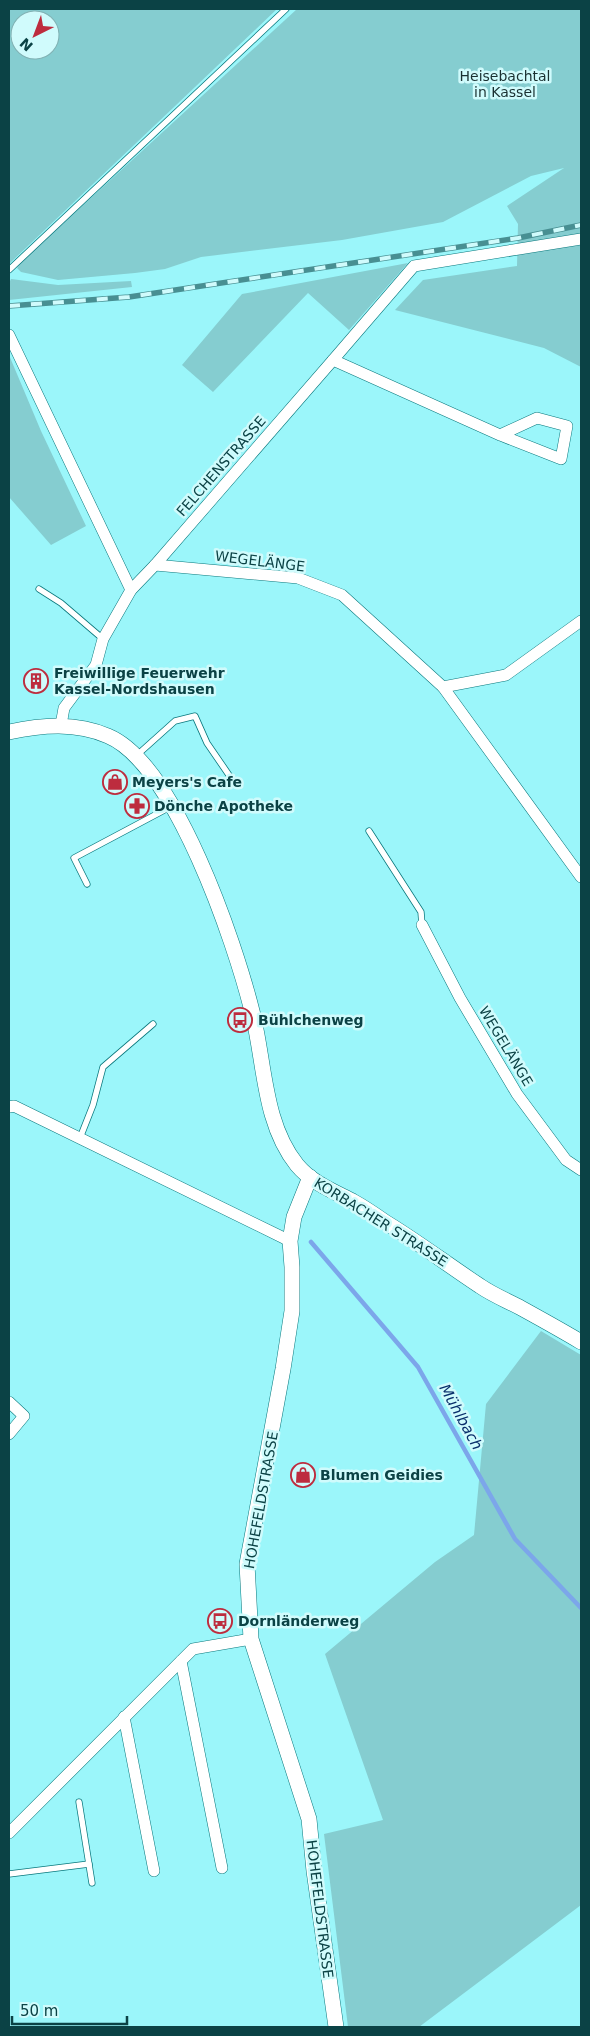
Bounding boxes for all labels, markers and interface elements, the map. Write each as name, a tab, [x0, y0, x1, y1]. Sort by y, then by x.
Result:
north arrow	[10, 10, 60, 60]
text: N	[17, 35, 36, 55]
park label: Heisebachtal in Kassel	[460, 68, 550, 100]
street label: FELCHENSTRASSE	[173, 413, 269, 519]
street label: WEGELÄNGE	[214, 547, 306, 574]
place label: Freiwillige Feuerwehr Kassel-Nordshausen	[54, 665, 225, 697]
building icon: Freiwillige Feuerwehr Kassel-Nordshausen	[23, 668, 49, 694]
shop icon: Meyers's Cafe	[102, 769, 128, 795]
place label: Meyers's Cafe	[132, 774, 242, 790]
pharmacy icon: Dönche Apotheke	[124, 793, 150, 819]
place label: Dönche Apotheke	[154, 798, 293, 814]
street label: WEGELÄNGE	[476, 1003, 537, 1089]
bus stop icon: Bühlchenweg	[227, 1007, 253, 1033]
place label: Bühlchenweg	[258, 1012, 364, 1028]
street label: KORBACHER STRASSE	[311, 1174, 451, 1270]
water label: Mühlbach	[436, 1381, 486, 1453]
street label: HOHEFELDSTRASSE	[241, 1430, 281, 1570]
shop icon: Blumen Geidies	[290, 1462, 316, 1488]
place label: Blumen Geidies	[320, 1467, 443, 1483]
bus stop icon: Dornländerweg	[207, 1608, 233, 1634]
place label: Dornländerweg	[238, 1613, 359, 1629]
street label: HOHEFELDSTRASSE	[304, 1839, 336, 1979]
scale bar	[12, 1994, 128, 2026]
text: 50 m	[20, 2002, 58, 2020]

